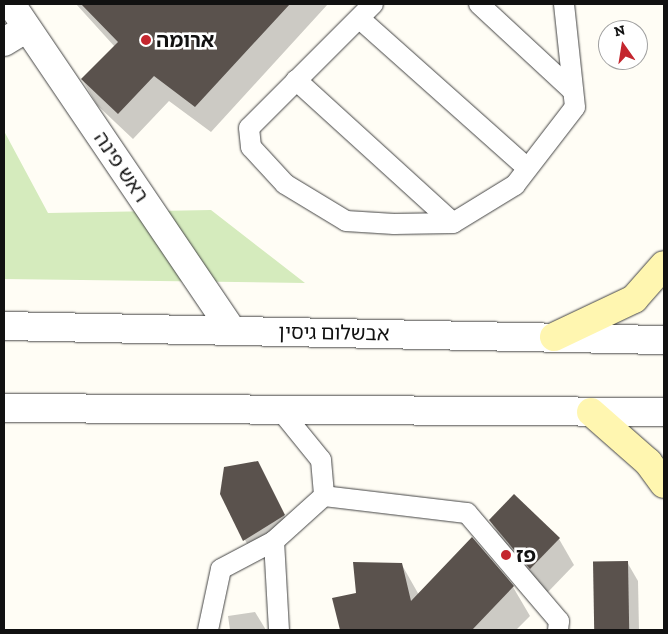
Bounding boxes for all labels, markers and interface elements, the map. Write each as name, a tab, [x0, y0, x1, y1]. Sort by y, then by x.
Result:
north arrow	[598, 20, 648, 70]
text: N	[613, 21, 627, 40]
place label: ארומה	[156, 28, 214, 52]
marker: ארומה	[140, 34, 152, 46]
street label: ראש פינה	[89, 127, 153, 207]
street label: אבשלום גיסין	[278, 320, 390, 346]
place label: פז	[516, 543, 536, 567]
marker: פז	[500, 549, 512, 561]

